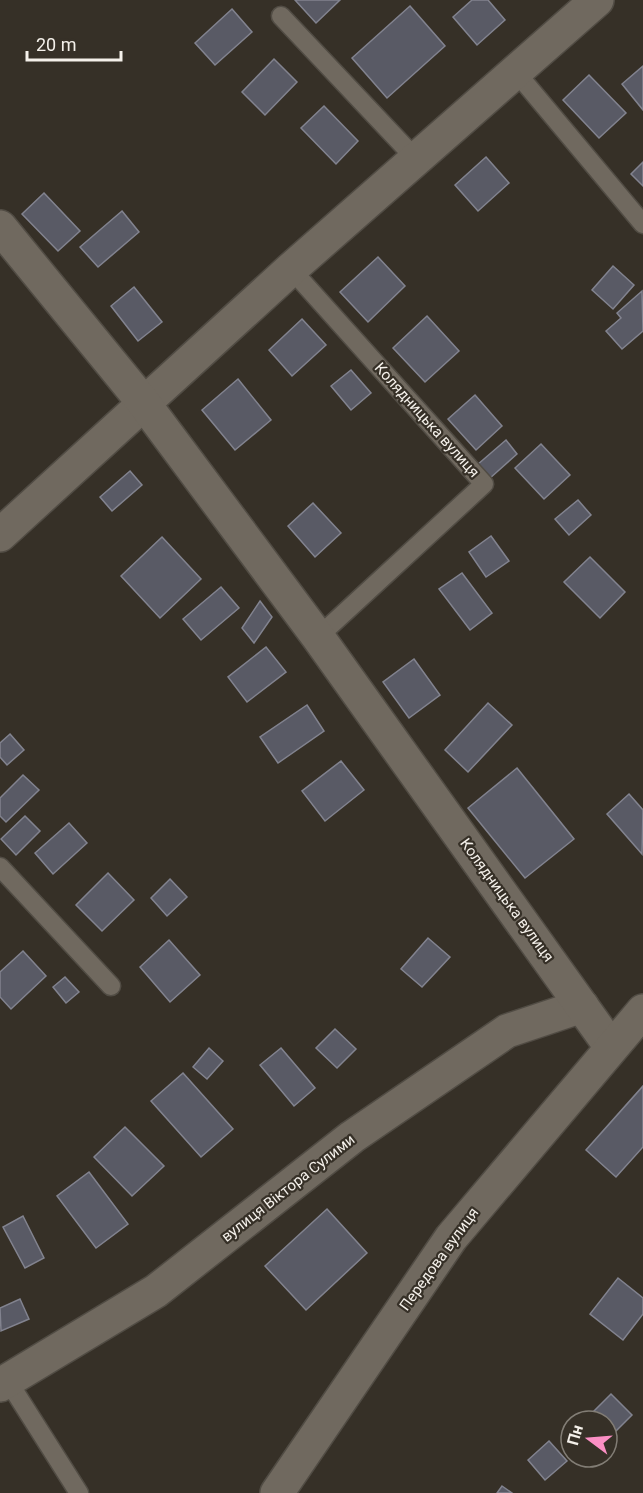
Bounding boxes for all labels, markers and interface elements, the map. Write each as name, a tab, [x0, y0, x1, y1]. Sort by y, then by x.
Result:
scale bar	[27, 24, 122, 62]
text: 20 m	[36, 34, 76, 55]
street label: Колядницька вулиця	[371, 359, 483, 481]
street label: Колядницька вулиця	[456, 835, 558, 965]
street label: вулиця Віктора Сулими	[218, 1130, 358, 1246]
street label: Передова вулиця	[396, 1204, 482, 1314]
north arrow	[559, 1409, 619, 1469]
text: Пн	[563, 1423, 587, 1447]

